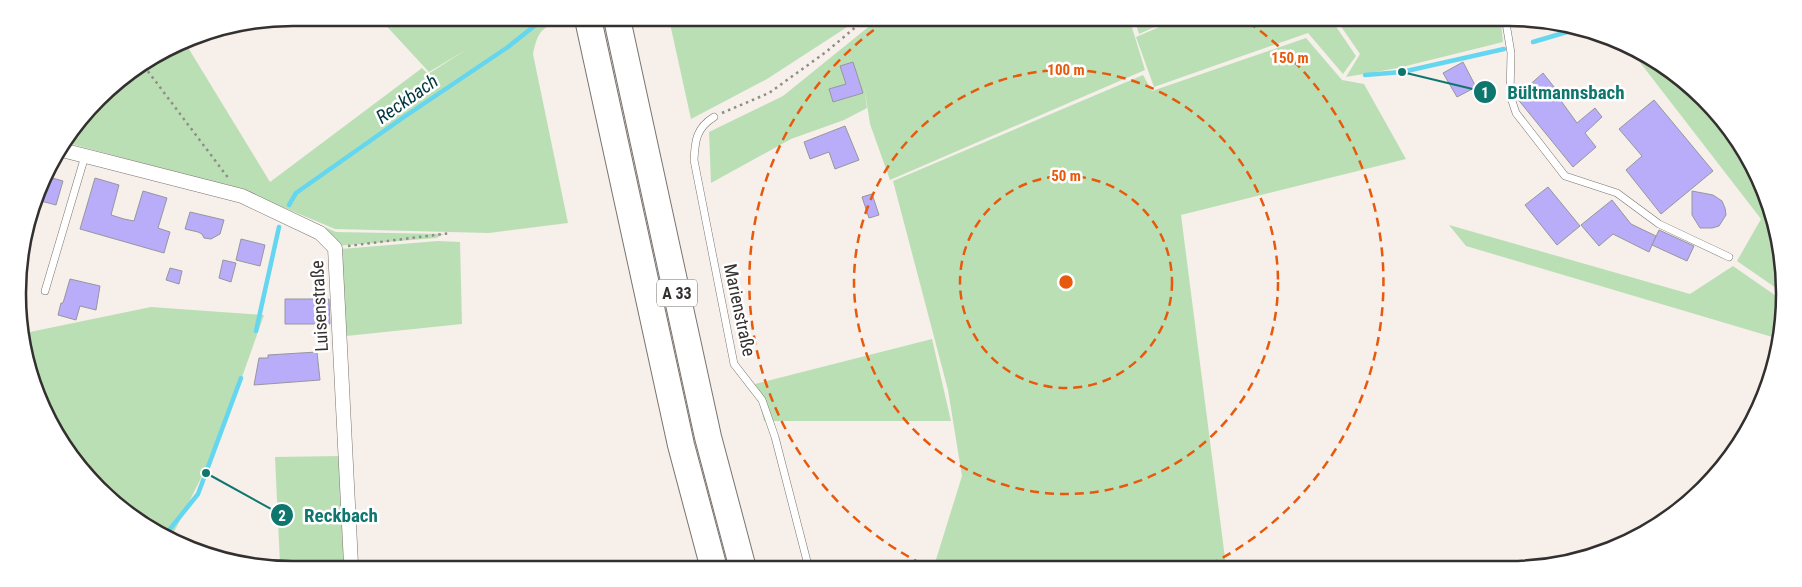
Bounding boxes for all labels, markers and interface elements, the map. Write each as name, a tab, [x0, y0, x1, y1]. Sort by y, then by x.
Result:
text: 150 m	[1271, 49, 1309, 67]
text: 100 m	[1047, 61, 1085, 79]
water label: Reckbach	[371, 69, 443, 129]
callout: Bültmannsbach	[1472, 75, 1634, 109]
text: Bültmannsbach	[1507, 81, 1625, 104]
text: 1	[1481, 84, 1489, 102]
text: 50 m	[1051, 167, 1081, 185]
street label: Luisenstraße	[306, 260, 332, 352]
street label: Marienstraße	[720, 262, 760, 358]
centre of rings	[1057, 273, 1075, 291]
road number: A 33	[657, 280, 697, 306]
callout: Reckbach	[269, 498, 388, 532]
text: Reckbach	[304, 504, 378, 527]
text: 2	[278, 507, 286, 525]

